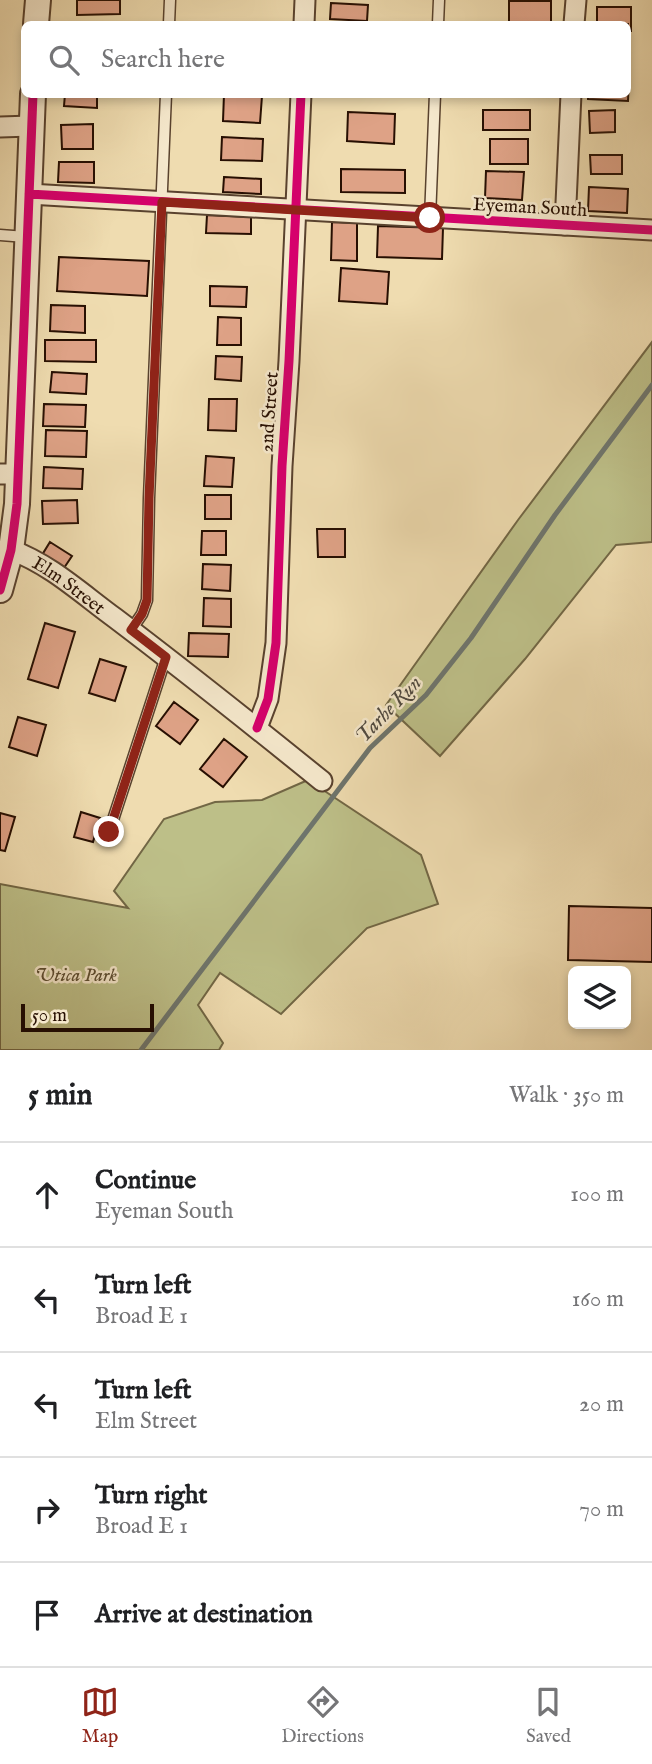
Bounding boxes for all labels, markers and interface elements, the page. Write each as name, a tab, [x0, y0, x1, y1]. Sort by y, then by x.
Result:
search box	[21, 21, 631, 98]
icon: search	[45, 41, 83, 79]
text: Search here	[101, 43, 225, 76]
street label: Eyeman South	[472, 193, 588, 223]
route start	[414, 202, 445, 233]
street label: 2nd Street	[255, 371, 285, 453]
street label: Elm Street	[27, 552, 110, 621]
water label: Tarhe Run	[350, 670, 428, 750]
route end	[93, 816, 124, 847]
park label: Utica Park	[35, 964, 117, 988]
map controls	[568, 966, 631, 1029]
button: layers	[568, 966, 631, 1029]
scale bar	[21, 1001, 154, 1033]
text: 50 m	[32, 1004, 67, 1028]
text: 5 min	[28, 1077, 93, 1115]
text: Walk · 350 m	[509, 1081, 624, 1110]
text: Continue	[95, 1164, 196, 1197]
icon: ahead	[28, 1176, 66, 1214]
text: 100 m	[570, 1180, 624, 1209]
text: Eyeman South	[95, 1197, 233, 1226]
text: Turn left	[95, 1269, 192, 1302]
icon: left	[28, 1281, 66, 1319]
text: 160 m	[572, 1285, 624, 1314]
text: Broad E 1	[95, 1302, 188, 1331]
text: Turn left	[95, 1374, 192, 1407]
icon: left	[28, 1386, 66, 1424]
text: 20 m	[579, 1390, 624, 1419]
text: Elm Street	[95, 1407, 197, 1436]
text: Turn right	[95, 1479, 208, 1512]
icon: right	[28, 1491, 66, 1529]
text: 70 m	[579, 1495, 624, 1524]
text: Broad E 1	[95, 1512, 188, 1541]
icon: arrive	[28, 1596, 66, 1634]
text: Arrive at destination	[95, 1598, 313, 1631]
tab: Map	[81, 1683, 119, 1749]
tab: Directions	[281, 1683, 364, 1749]
tab: Saved	[526, 1683, 571, 1749]

